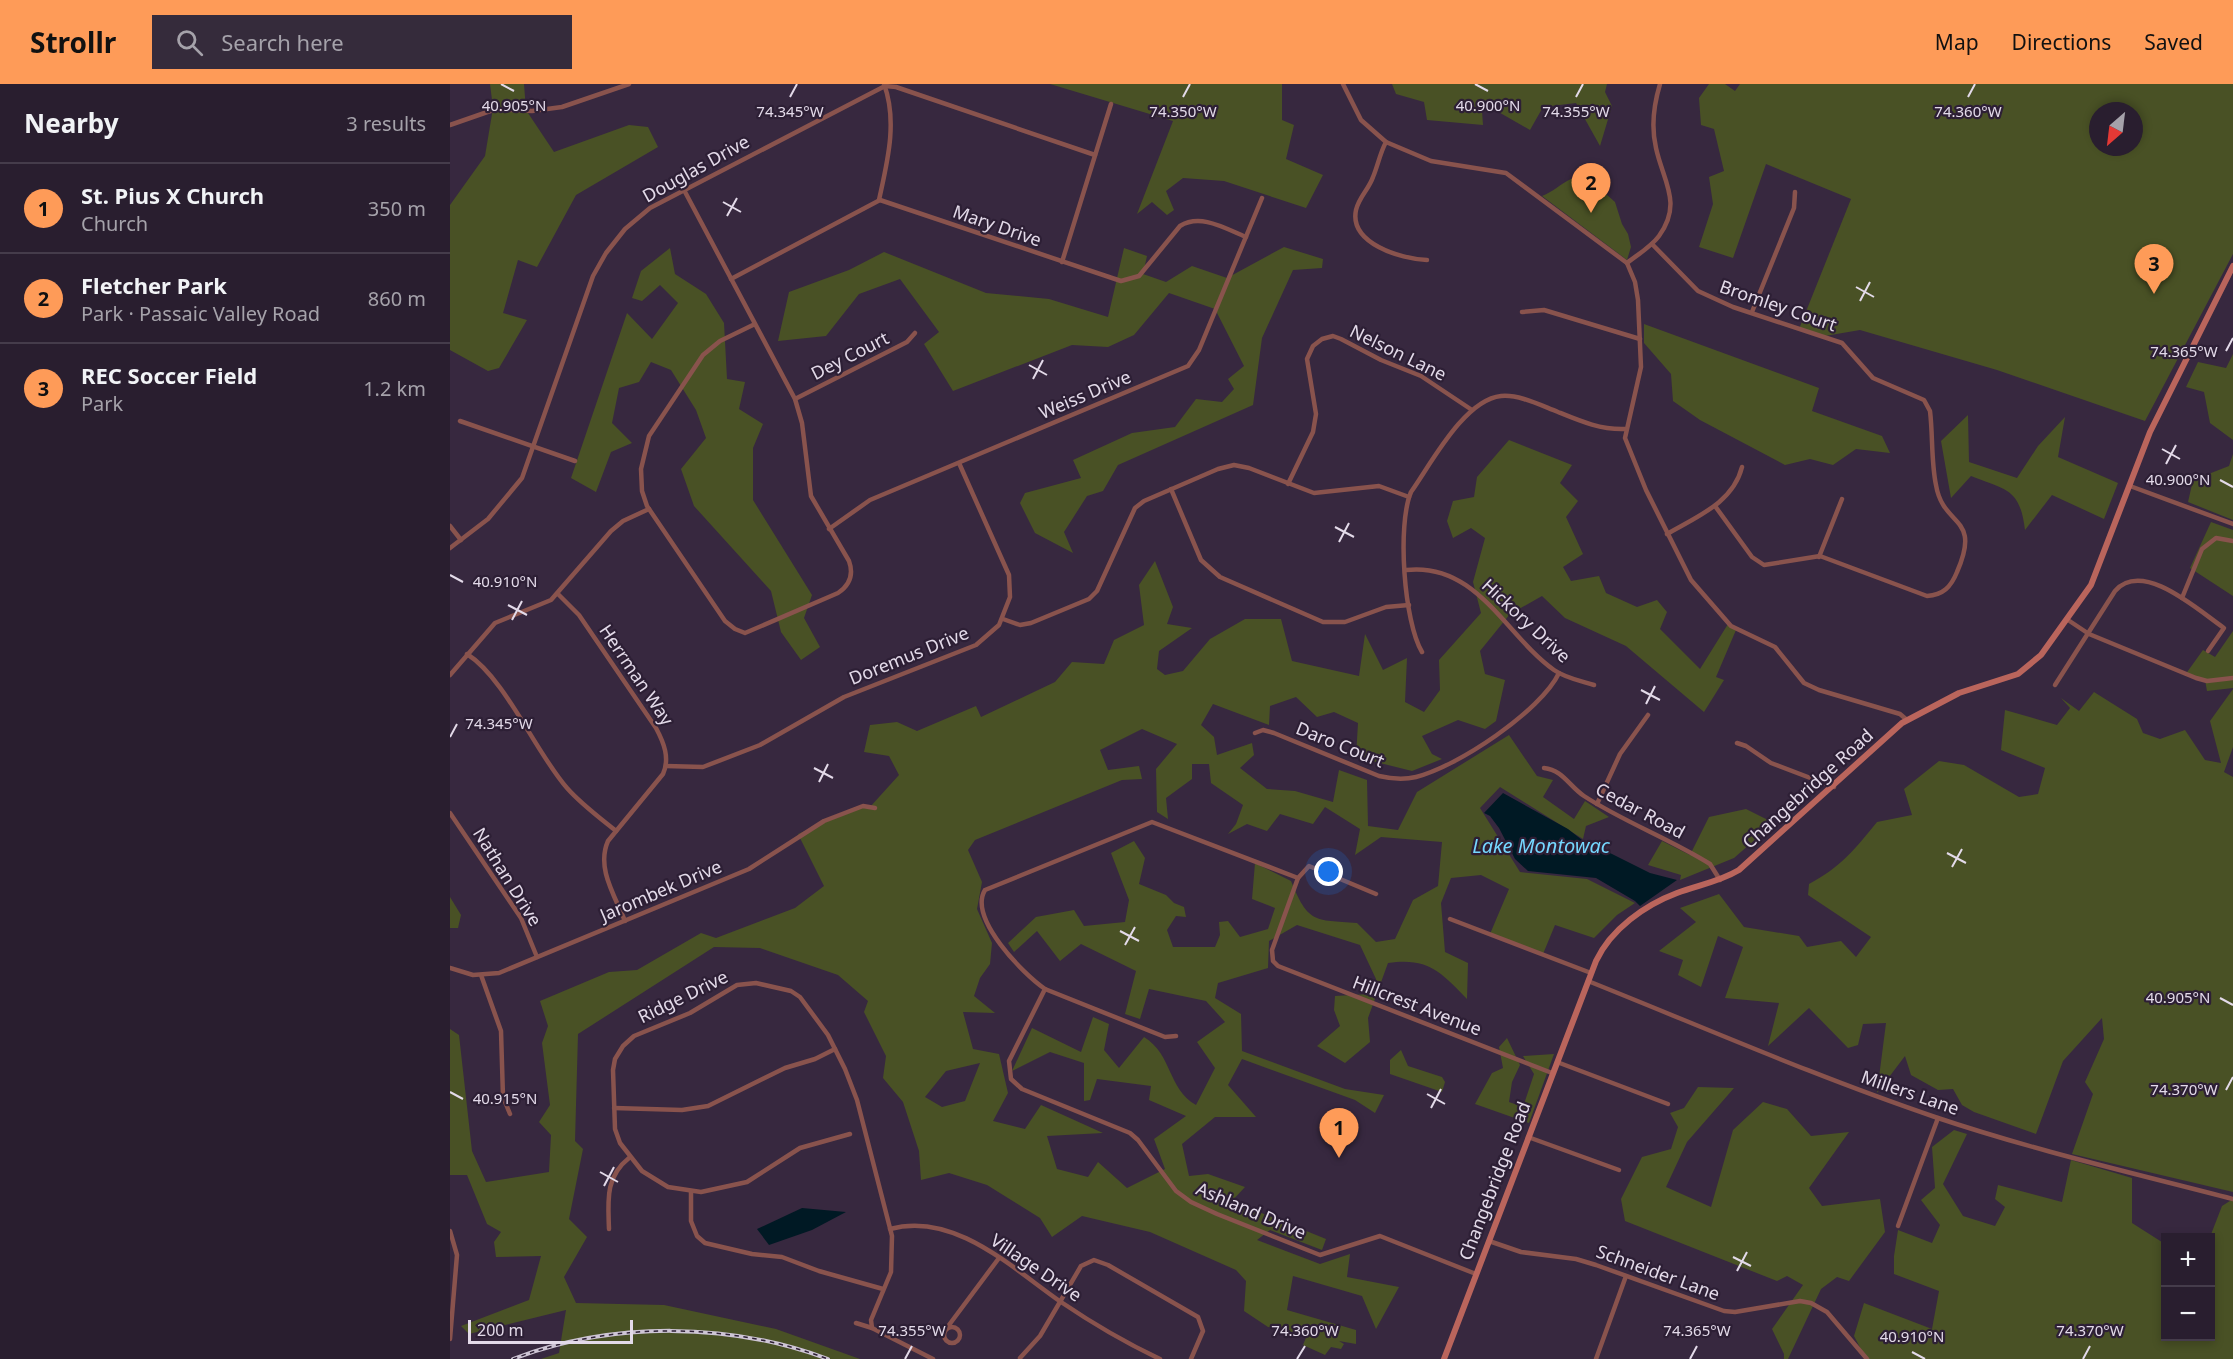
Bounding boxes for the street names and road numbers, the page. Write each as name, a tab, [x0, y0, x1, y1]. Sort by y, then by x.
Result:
street label: Douglas Drive	[638, 129, 753, 207]
street label: Mary Drive	[950, 199, 1045, 251]
street label: Bromley Court	[1717, 274, 1840, 336]
street label: Nelson Lane	[1346, 318, 1451, 386]
street label: Dey Court	[807, 325, 893, 385]
street label: Weiss Drive	[1035, 364, 1134, 424]
street label: Hickory Drive	[1477, 573, 1576, 668]
street label: Herrman Way	[594, 619, 680, 730]
street label: Doremus Drive	[845, 620, 972, 690]
street label: Daro Court	[1293, 715, 1389, 773]
street label: Changebridge Road	[1737, 723, 1878, 853]
street label: Cedar Road	[1592, 776, 1689, 844]
street label: Nathan Drive	[468, 823, 548, 930]
street label: Jarombek Drive	[594, 854, 725, 927]
street label: Ridge Drive	[634, 964, 732, 1028]
street label: Hillcrest Avenue	[1350, 969, 1485, 1041]
street label: Millers Lane	[1858, 1064, 1962, 1120]
street label: Changebridge Road	[1453, 1098, 1535, 1264]
street label: Ashland Drive	[1193, 1176, 1310, 1244]
street label: Village Drive	[986, 1228, 1087, 1307]
street label: Schneider Lane	[1593, 1239, 1723, 1306]

